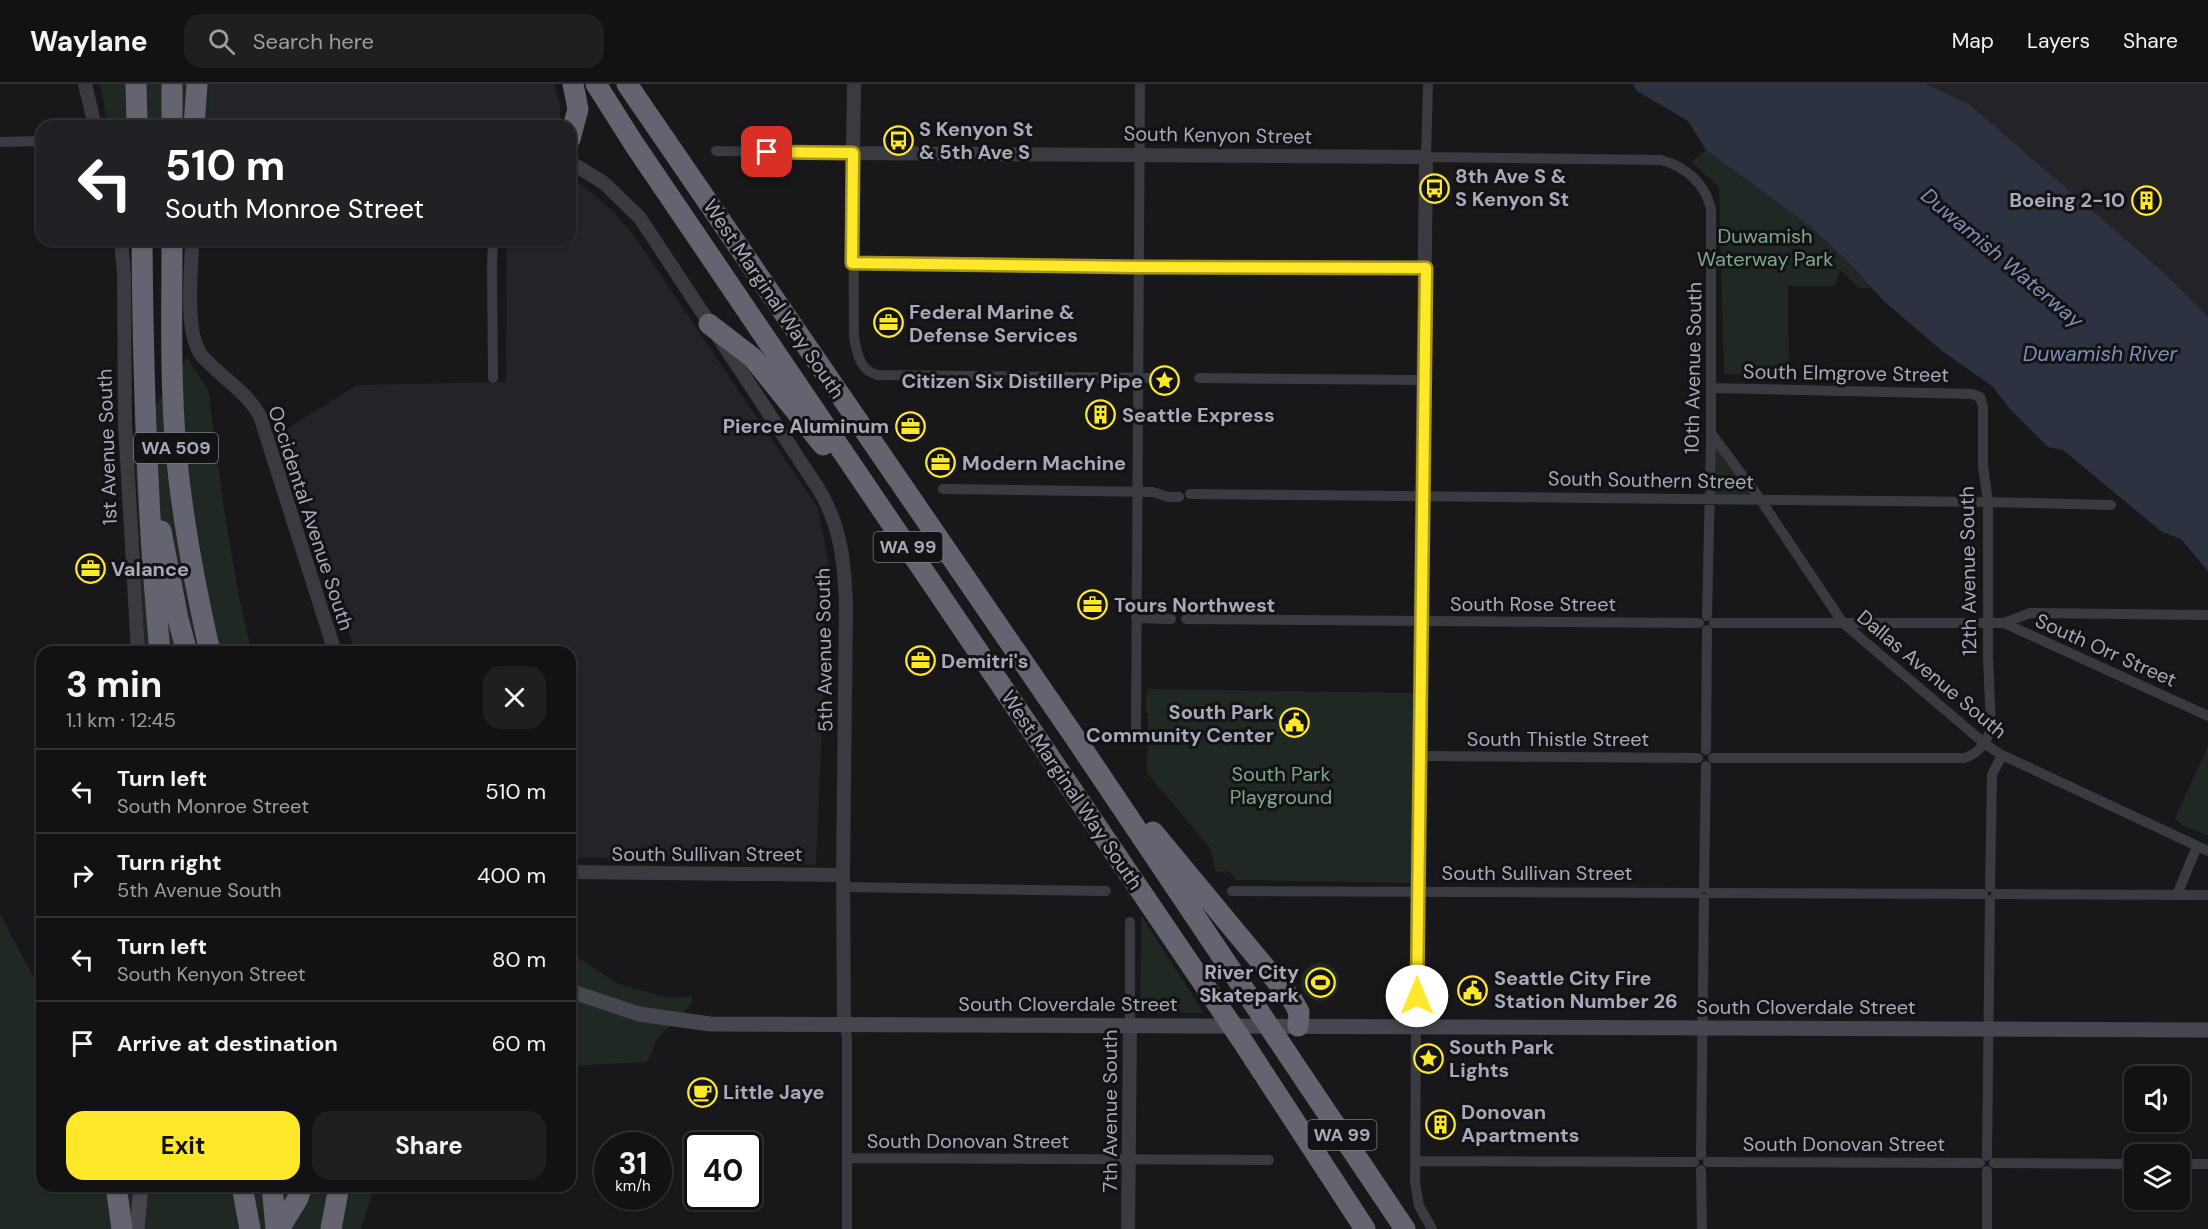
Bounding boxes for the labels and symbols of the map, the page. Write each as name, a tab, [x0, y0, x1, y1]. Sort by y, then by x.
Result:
place label: S Kenyon St & 5th Ave S	[919, 116, 1033, 165]
street label: South Kenyon Street	[1123, 120, 1313, 150]
bus stop icon: S Kenyon St & 5th Ave S	[882, 124, 914, 156]
pin	[741, 126, 792, 177]
place label: 8th Ave S & S Kenyon St	[1455, 163, 1569, 212]
bus stop icon: 8th Ave S & S Kenyon St	[1418, 172, 1450, 204]
water label: Duwamish Waterway	[1915, 182, 2090, 335]
building icon: Boeing 2-10	[2130, 184, 2162, 216]
place label: Boeing 2-10	[2009, 187, 2125, 213]
street label: West Marginal Way South	[697, 194, 851, 404]
park label: Duwamish Waterway Park	[1697, 223, 1833, 272]
street label: 10th Avenue South	[1678, 282, 1708, 454]
place label: Federal Marine & Defense Services	[909, 299, 1078, 348]
office icon: Federal Marine & Defense Services	[872, 307, 904, 339]
water label: Duwamish River	[2023, 340, 2179, 368]
street label: South Elmgrove Street	[1743, 358, 1949, 388]
place icon: Citizen Six Distillery Pipe	[1148, 365, 1180, 397]
street label: 1st Avenue South	[91, 368, 123, 526]
place label: Citizen Six Distillery Pipe	[901, 368, 1143, 394]
building icon: Seattle Express	[1085, 399, 1117, 431]
street label: Occidental Avenue South	[262, 402, 360, 634]
place label: Seattle Express	[1122, 402, 1275, 428]
office icon: Pierce Aluminum	[894, 410, 926, 442]
place label: Pierce Aluminum	[723, 413, 889, 439]
road number: WA 509	[134, 433, 218, 463]
office icon: Modern Machine	[925, 447, 957, 479]
place label: Modern Machine	[962, 450, 1126, 476]
street label: South Southern Street	[1548, 465, 1754, 495]
street label: 12th Avenue South	[1954, 486, 1982, 656]
road number: WA 99	[874, 532, 942, 562]
office icon: Valance	[74, 553, 106, 585]
place label: Valance	[111, 556, 189, 582]
street label: 5th Avenue South	[810, 568, 838, 732]
office icon: Tours Northwest	[1077, 589, 1109, 621]
street label: South Rose Street	[1450, 591, 1616, 617]
place label: Tours Northwest	[1114, 592, 1275, 618]
street label: Dallas Avenue South	[1852, 604, 2012, 744]
street label: South Orr Street	[2031, 607, 2181, 693]
office icon: Demitri's	[904, 645, 936, 677]
place label: Demitri's	[941, 648, 1028, 674]
street label: West Marginal Way South	[995, 685, 1149, 895]
place label: South Park Community Center	[1086, 699, 1274, 748]
public building icon: South Park Community Center	[1279, 707, 1311, 739]
street label: South Thistle Street	[1467, 726, 1649, 752]
park label: South Park Playground	[1230, 761, 1332, 810]
street label: South Sullivan Street	[612, 841, 803, 867]
street label: South Sullivan Street	[1442, 860, 1633, 886]
place label: River City Skatepark	[1199, 959, 1299, 1008]
position arrow	[1385, 964, 1449, 1028]
place label: Seattle City Fire Station Number 26	[1494, 965, 1678, 1014]
sports icon: River City Skatepark	[1304, 967, 1336, 999]
public building icon: Seattle City Fire Station Number 26	[1457, 974, 1489, 1006]
street label: South Cloverdale Street	[958, 991, 1178, 1017]
street label: South Cloverdale Street	[1696, 994, 1916, 1020]
street label: 7th Avenue South	[1097, 1030, 1123, 1192]
place label: South Park Lights	[1449, 1034, 1555, 1083]
place icon: South Park Lights	[1412, 1042, 1444, 1074]
cafe icon: Little Jaye	[686, 1076, 718, 1108]
place label: Little Jaye	[723, 1079, 824, 1105]
place label: Donovan Apartments	[1461, 1099, 1579, 1148]
building icon: Donovan Apartments	[1424, 1108, 1456, 1140]
road number: WA 99	[1308, 1120, 1376, 1150]
street label: South Donovan Street	[867, 1128, 1069, 1154]
street label: South Donovan Street	[1743, 1131, 1945, 1157]
speed limit sign: 40	[684, 1132, 762, 1210]

